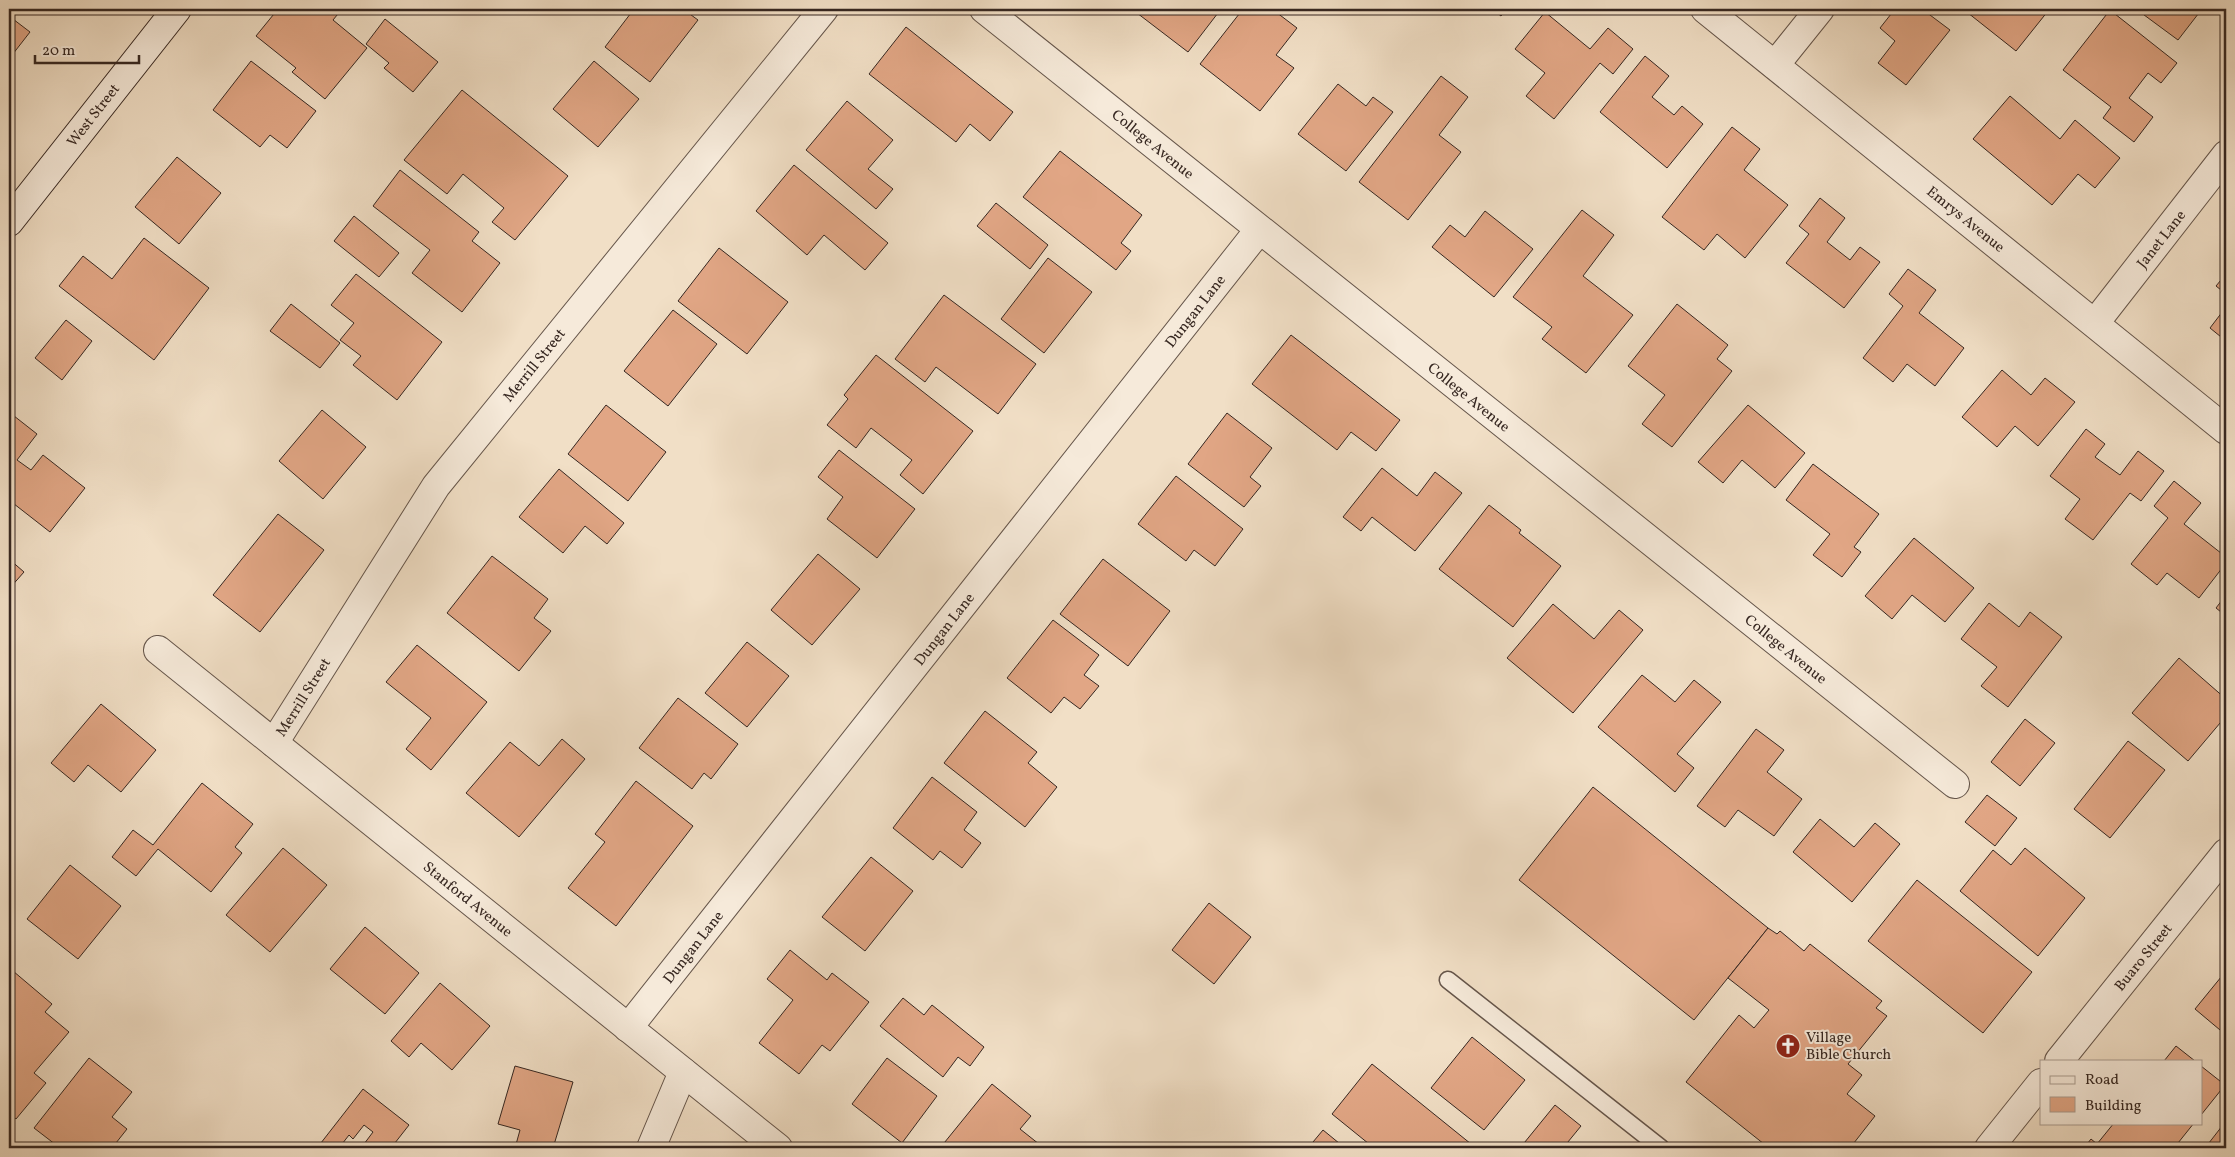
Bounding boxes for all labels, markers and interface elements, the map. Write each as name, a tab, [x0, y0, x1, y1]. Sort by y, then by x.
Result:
scale bar	[35, 32, 139, 64]
text: 20 m	[42, 41, 75, 62]
street label: West Street	[63, 80, 126, 152]
street label: College Avenue	[1106, 105, 1198, 185]
street label: Emrys Avenue	[1921, 182, 2009, 258]
street label: Janet Lane	[2133, 206, 2192, 273]
street label: Dungan Lane	[1161, 271, 1231, 353]
street label: Merrill Street	[499, 325, 571, 407]
street label: College Avenue	[1422, 358, 1514, 438]
street label: Dungan Lane	[910, 589, 980, 671]
street label: College Avenue	[1739, 610, 1831, 690]
street label: Merrill Street	[272, 654, 337, 741]
street label: Stanford Avenue	[418, 857, 516, 943]
street label: Dungan Lane	[659, 907, 729, 989]
street label: Buaro Street	[2110, 920, 2178, 996]
place label: Village Bible Church	[1806, 1028, 1891, 1066]
church icon: Village Bible Church	[1775, 1033, 1801, 1059]
legend	[2040, 1060, 2202, 1124]
text: Road	[2085, 1070, 2119, 1091]
text: Building	[2085, 1096, 2142, 1117]

